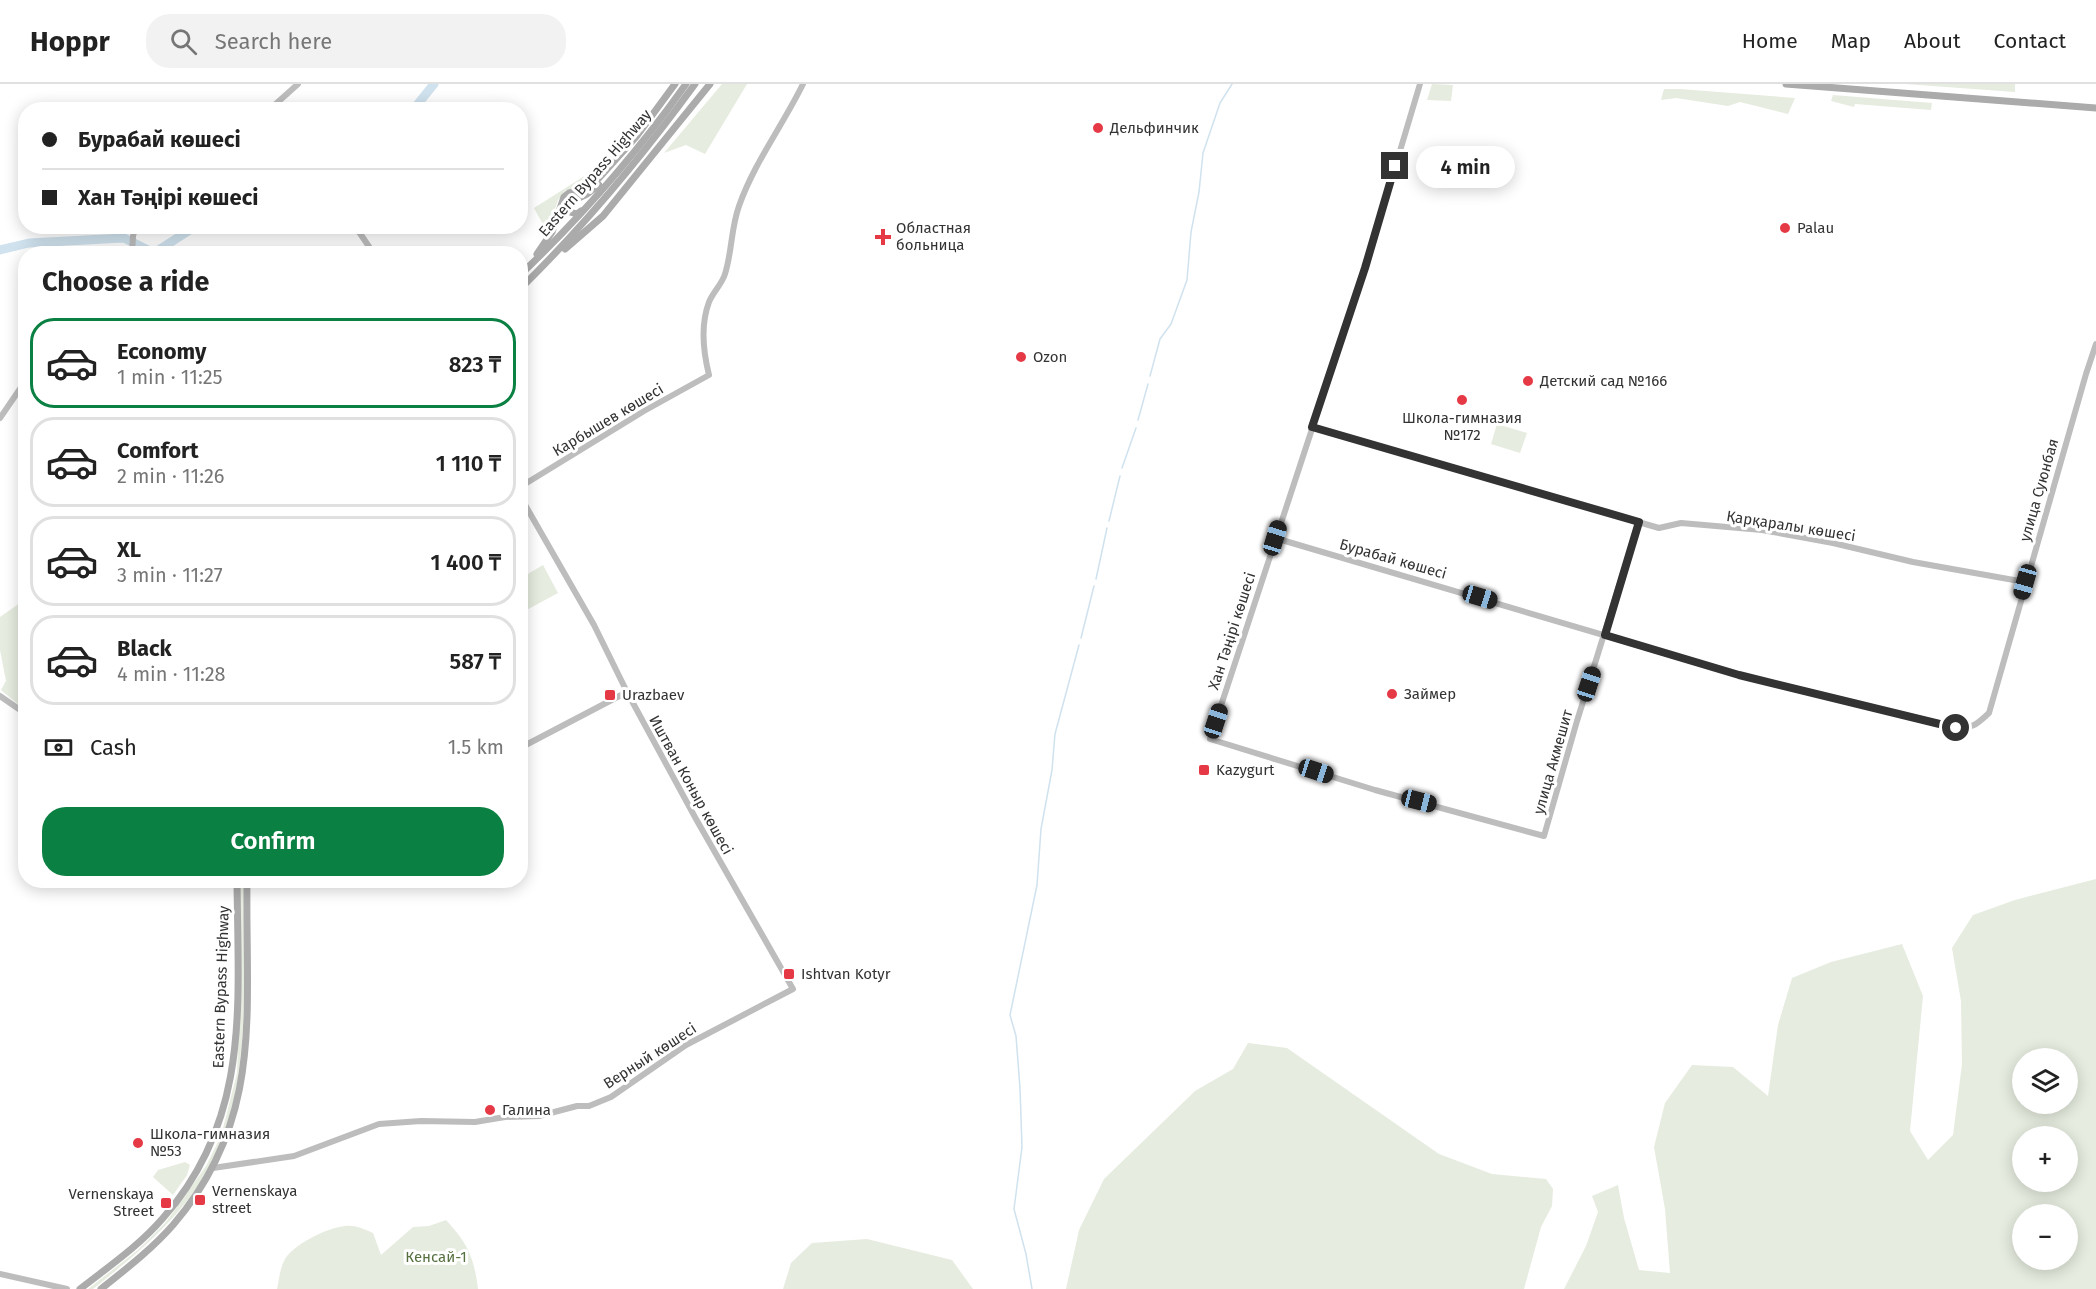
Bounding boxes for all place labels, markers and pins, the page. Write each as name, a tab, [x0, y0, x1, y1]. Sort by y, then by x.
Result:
place label: Дельфинчик	[1109, 119, 1199, 137]
marker: Дельфинчик	[1091, 121, 1105, 135]
place label: Областная больница	[896, 219, 971, 254]
place label: Palau	[1797, 219, 1834, 237]
marker: Palau	[1778, 221, 1792, 235]
marker: Областная больница	[874, 228, 892, 246]
place label: Ozon	[1033, 348, 1067, 366]
marker: Ozon	[1014, 350, 1028, 364]
place label: Детский сад №166	[1539, 372, 1667, 390]
marker: Детский сад №166	[1521, 374, 1535, 388]
marker: Школа-гимназия №172	[1455, 393, 1469, 407]
place label: Школа-гимназия №172	[1402, 409, 1522, 444]
place label: Займер	[1404, 685, 1456, 703]
place label: Urazbaev	[622, 686, 685, 704]
marker: Займер	[1385, 687, 1399, 701]
marker: Urazbaev	[603, 688, 617, 702]
place label: Kazygurt	[1216, 761, 1275, 779]
marker: Kazygurt	[1197, 763, 1211, 777]
place label: Ishtvan Kotyr	[801, 965, 891, 983]
marker: Ishtvan Kotyr	[782, 967, 796, 981]
place label: Галина	[502, 1101, 551, 1119]
marker: Галина	[483, 1103, 497, 1117]
place label: Школа-гимназия №53	[150, 1125, 270, 1160]
marker: Школа-гимназия №53	[131, 1136, 145, 1150]
place label: Vernenskaya street	[212, 1182, 297, 1217]
place label: Vernenskaya Street	[69, 1185, 155, 1220]
marker: Vernenskaya street	[193, 1193, 207, 1207]
marker: Vernenskaya Street	[159, 1196, 173, 1210]

